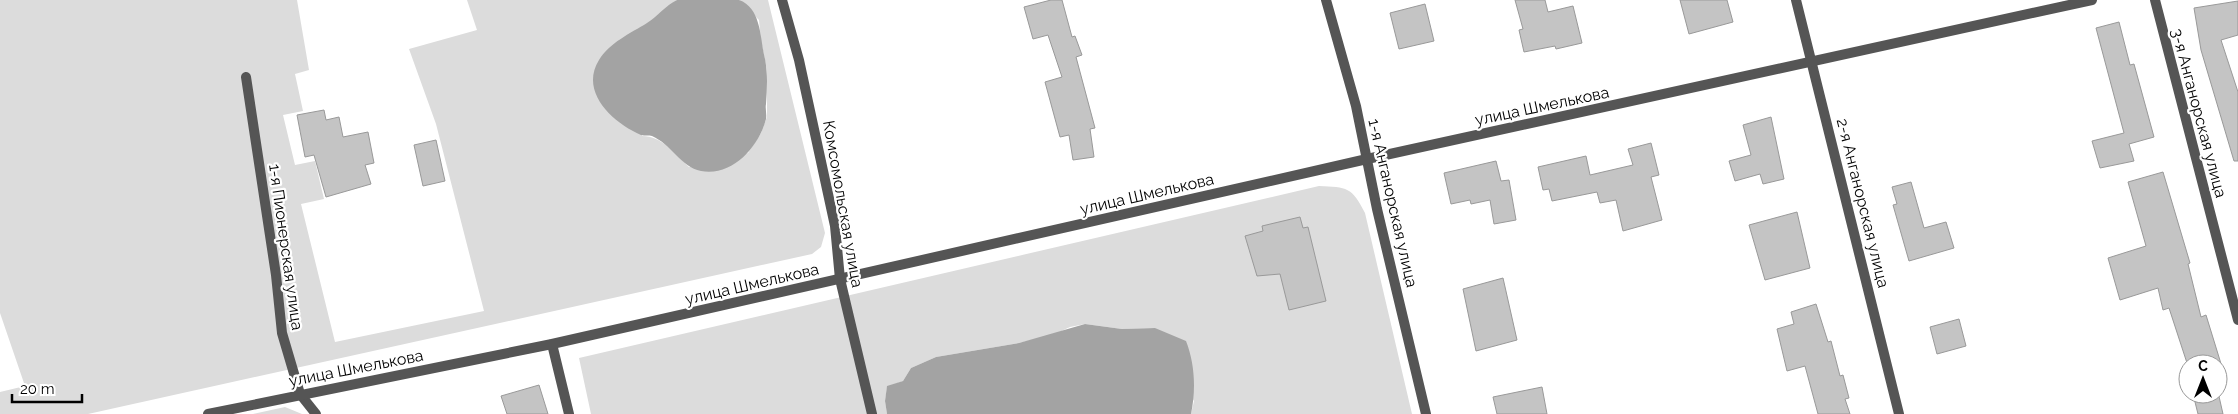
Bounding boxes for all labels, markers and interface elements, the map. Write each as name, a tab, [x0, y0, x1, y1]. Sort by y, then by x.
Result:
street label: 3-я Анганорская улица	[2167, 26, 2231, 200]
street label: улица Шмелькова	[1473, 82, 1611, 130]
street label: 2-я Анганорская улица	[1833, 116, 1893, 290]
street label: 1-я Анганорская улица	[1364, 117, 1422, 289]
street label: Комсомольская улица	[819, 119, 867, 289]
street label: 1-я Пионерская улица	[265, 163, 307, 331]
street label: улица Шмелькова	[1078, 169, 1216, 219]
street label: улица Шмелькова	[683, 259, 821, 309]
street label: улица Шмелькова	[287, 346, 425, 390]
north arrow	[2178, 354, 2228, 404]
text: С	[2198, 358, 2208, 374]
scale bar	[12, 372, 82, 404]
text: 20 m	[20, 380, 55, 398]

